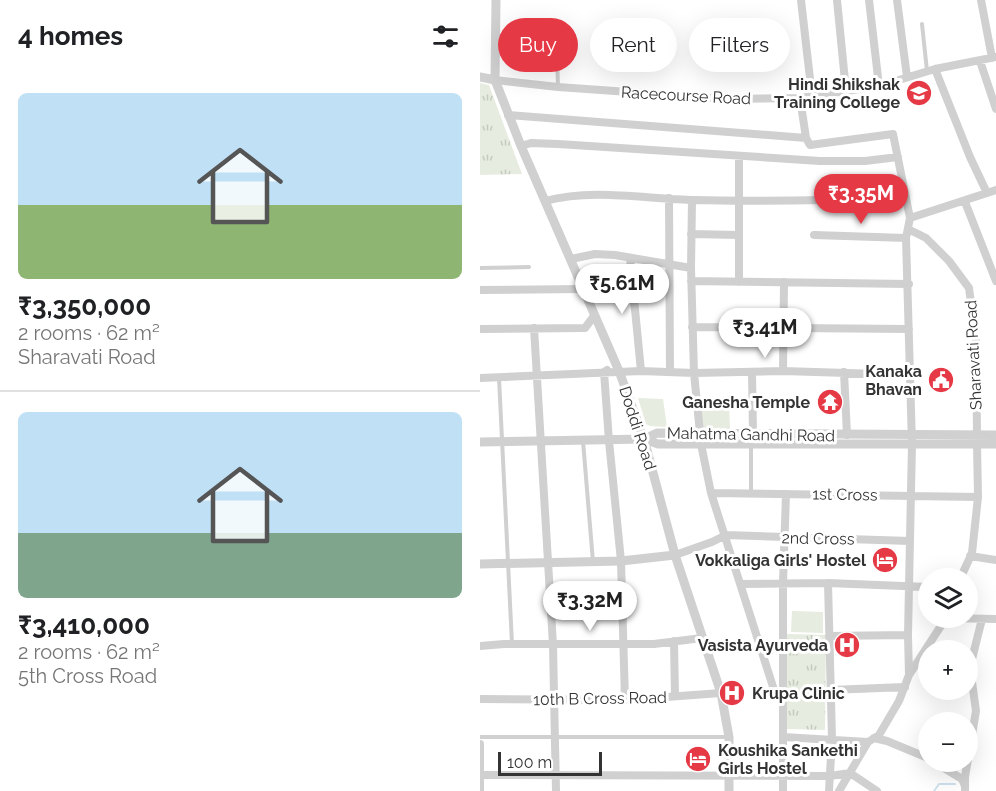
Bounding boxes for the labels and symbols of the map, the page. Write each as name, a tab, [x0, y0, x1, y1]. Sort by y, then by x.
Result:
place label: Hindi Shikshak Training College	[774, 75, 900, 112]
school or university icon: Hindi Shikshak Training College	[904, 78, 934, 108]
street label: Racecourse Road	[621, 83, 751, 108]
pin: ₹3.35M	[812, 174, 910, 225]
pin: ₹5.61M	[573, 264, 671, 315]
street label: Sharavati Road	[961, 299, 986, 410]
pin: ₹3.41M	[716, 308, 814, 359]
place label: Kanaka Bhavan	[865, 362, 922, 399]
public building icon: Kanaka Bhavan	[926, 365, 956, 395]
street label: Doddi Road	[615, 384, 660, 472]
temple icon: Ganesha Temple	[815, 387, 845, 417]
place label: Ganesha Temple	[682, 393, 810, 412]
street label: Mahatma Gandhi Road	[667, 424, 835, 445]
street label: 1st Cross	[812, 484, 878, 505]
street label: 2nd Cross	[781, 528, 855, 549]
hotel icon: Vokkaliga Girls' Hostel	[870, 545, 900, 575]
place label: Vokkaliga Girls' Hostel	[695, 551, 867, 570]
pin: ₹3.32M	[541, 581, 639, 632]
hospital icon: Vasista Ayurveda	[832, 630, 862, 660]
place label: Vasista Ayurveda	[698, 636, 828, 655]
hospital icon: Krupa Clinic	[717, 678, 747, 708]
place label: Krupa Clinic	[752, 684, 845, 703]
street label: 10th B Cross Road	[533, 688, 667, 709]
place label: Koushika Sankethi Girls Hostel	[718, 741, 858, 778]
hotel icon: Koushika Sankethi Girls Hostel	[683, 744, 713, 774]
scale bar	[498, 749, 602, 776]

